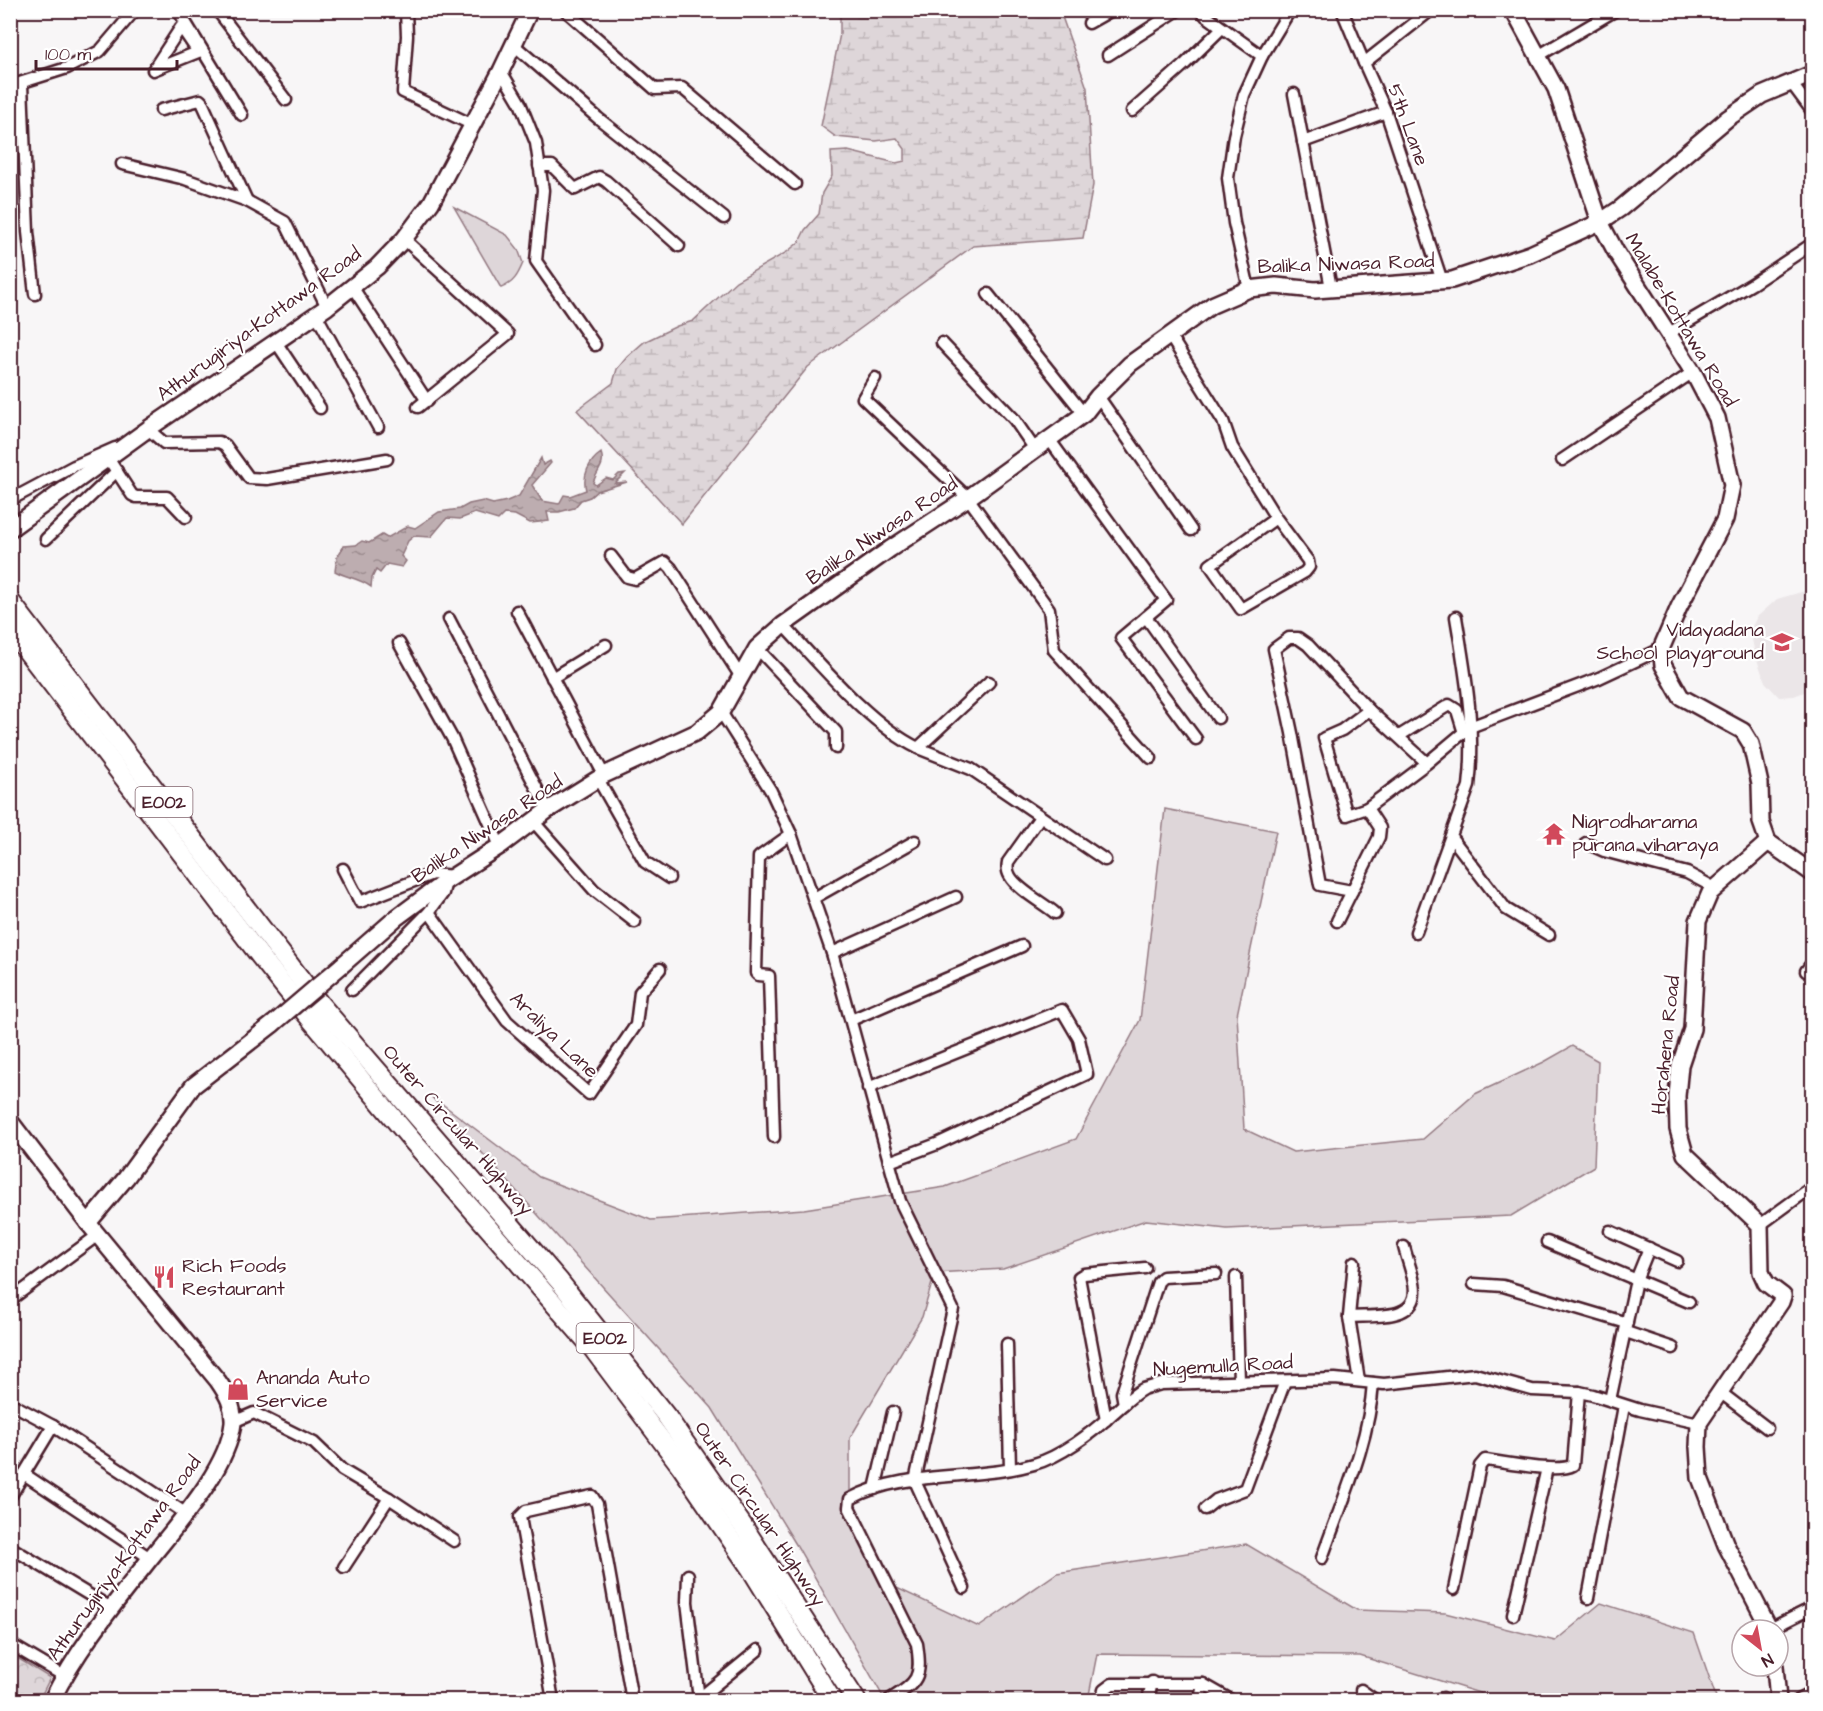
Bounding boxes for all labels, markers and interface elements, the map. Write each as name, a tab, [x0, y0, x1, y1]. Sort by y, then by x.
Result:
scale bar	[36, 33, 177, 71]
text: 100 m	[45, 42, 91, 67]
street label: 5th Lane	[1380, 80, 1436, 170]
street label: Malabe-Kottawa Road	[1618, 228, 1744, 412]
street label: Athurugiriya-Kottawa Road	[151, 240, 368, 409]
street label: Balika Niwasa Road	[1257, 247, 1435, 281]
street label: Balika Niwasa Road	[801, 470, 963, 592]
place label: Vidayadana School playground	[1597, 616, 1764, 668]
school or university icon: Vidayadana School playground	[1769, 629, 1795, 655]
street label: Balika Niwasa Road	[406, 768, 568, 890]
road number: E002	[136, 787, 192, 817]
place label: Nigrodharama purana viharaya	[1572, 808, 1719, 860]
temple icon: Nigrodharama purana viharaya	[1541, 821, 1567, 847]
street label: Horahena Road	[1645, 974, 1687, 1116]
street label: Araliya Lane	[503, 985, 605, 1086]
street label: Outer Circular Highway	[375, 1039, 540, 1222]
place label: Rich Foods Restaurant	[182, 1252, 287, 1303]
restaurant icon: Rich Foods Restaurant	[151, 1264, 177, 1290]
road number: E002	[576, 1323, 634, 1353]
street label: Nugemulla Road	[1152, 1348, 1294, 1385]
place label: Ananda Auto Service	[256, 1364, 370, 1415]
shop icon: Ananda Auto Service	[225, 1376, 251, 1402]
street label: Outer Circular Highway	[687, 1416, 832, 1613]
street label: Athurugiriya-Kottawa Road	[40, 1450, 209, 1667]
north arrow	[1730, 1618, 1790, 1678]
text: N	[1757, 1648, 1777, 1672]

